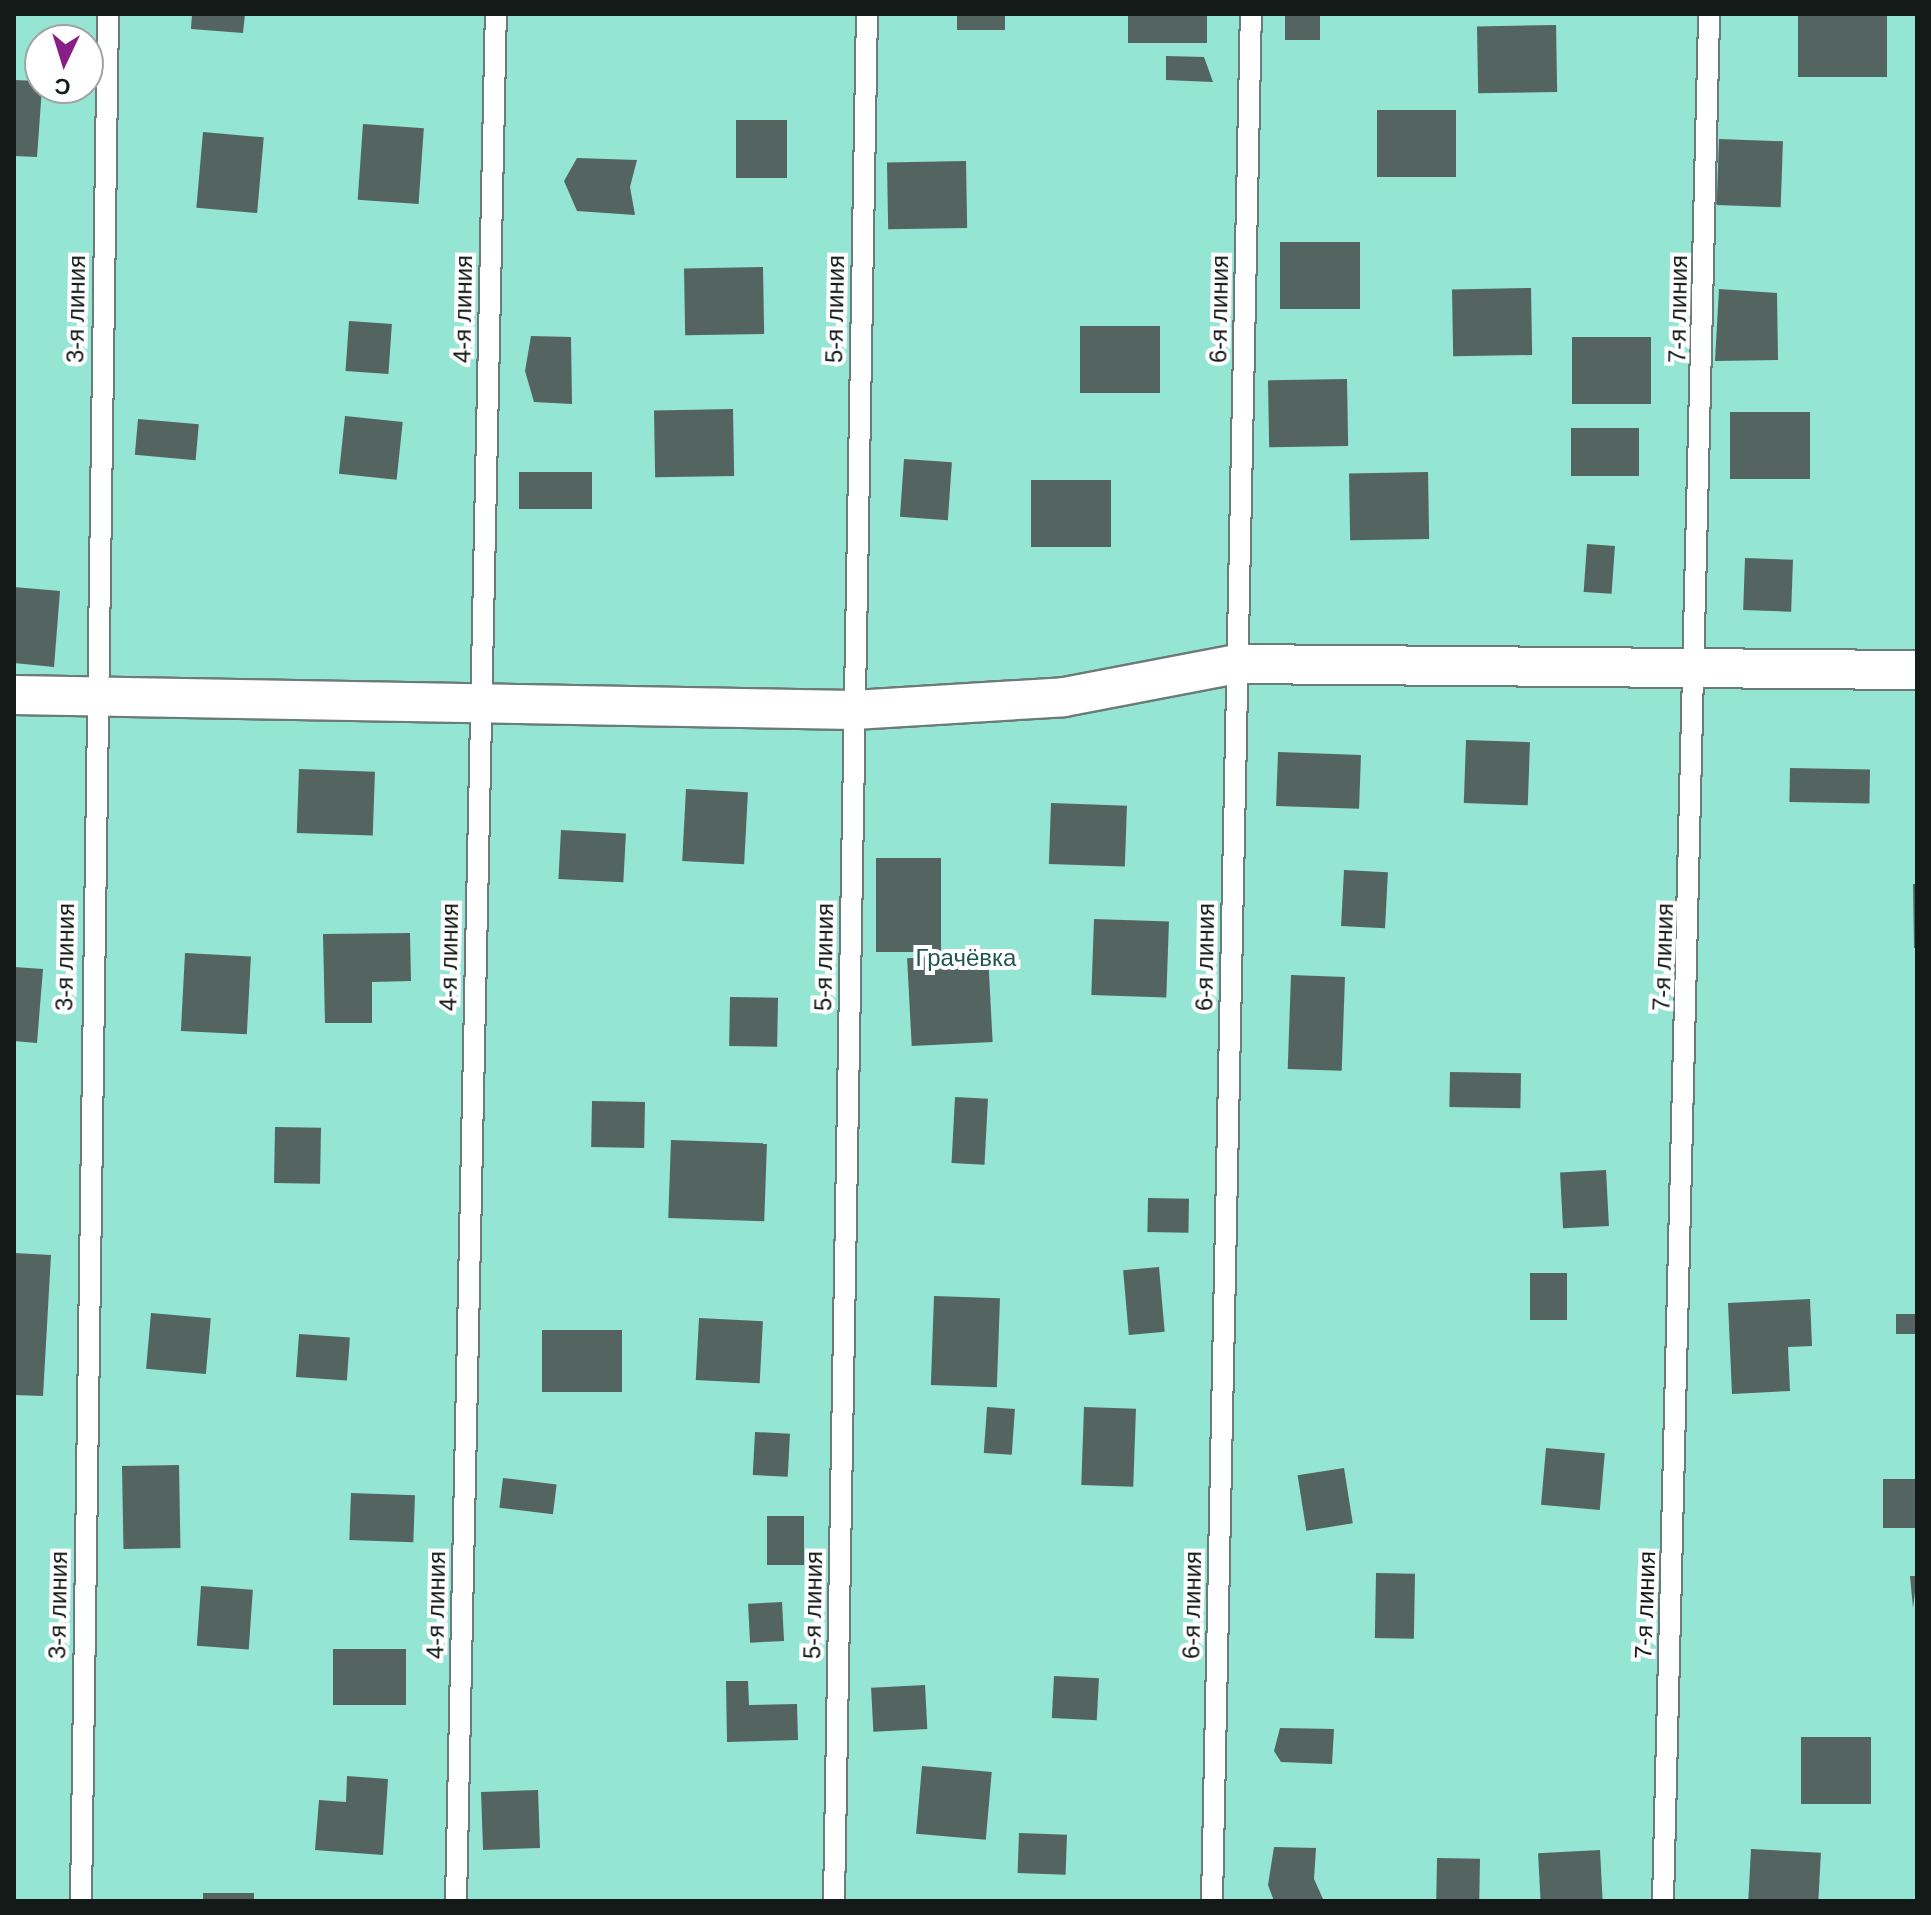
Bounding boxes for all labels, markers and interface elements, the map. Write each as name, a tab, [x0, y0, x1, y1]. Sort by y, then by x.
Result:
north arrow	[24, 24, 104, 104]
text: С	[54, 73, 71, 99]
street label: 3-я линия	[61, 255, 91, 363]
street label: 4-я линия	[448, 255, 478, 363]
street label: 5-я линия	[820, 255, 850, 363]
street label: 6-я линия	[1204, 255, 1234, 363]
street label: 7-я линия	[1663, 255, 1693, 363]
street label: 7-я линия	[1647, 902, 1679, 1012]
street label: 3-я линия	[50, 903, 80, 1011]
street label: 4-я линия	[434, 903, 464, 1011]
street label: 5-я линия	[809, 903, 839, 1011]
street label: 6-я линия	[1190, 903, 1220, 1011]
park label: Грачёвка	[916, 944, 1016, 972]
street label: 7-я линия	[1629, 1550, 1661, 1660]
street label: 3-я линия	[43, 1551, 73, 1659]
street label: 4-я линия	[421, 1551, 451, 1659]
street label: 5-я линия	[798, 1551, 828, 1659]
street label: 6-я линия	[1177, 1551, 1207, 1659]

